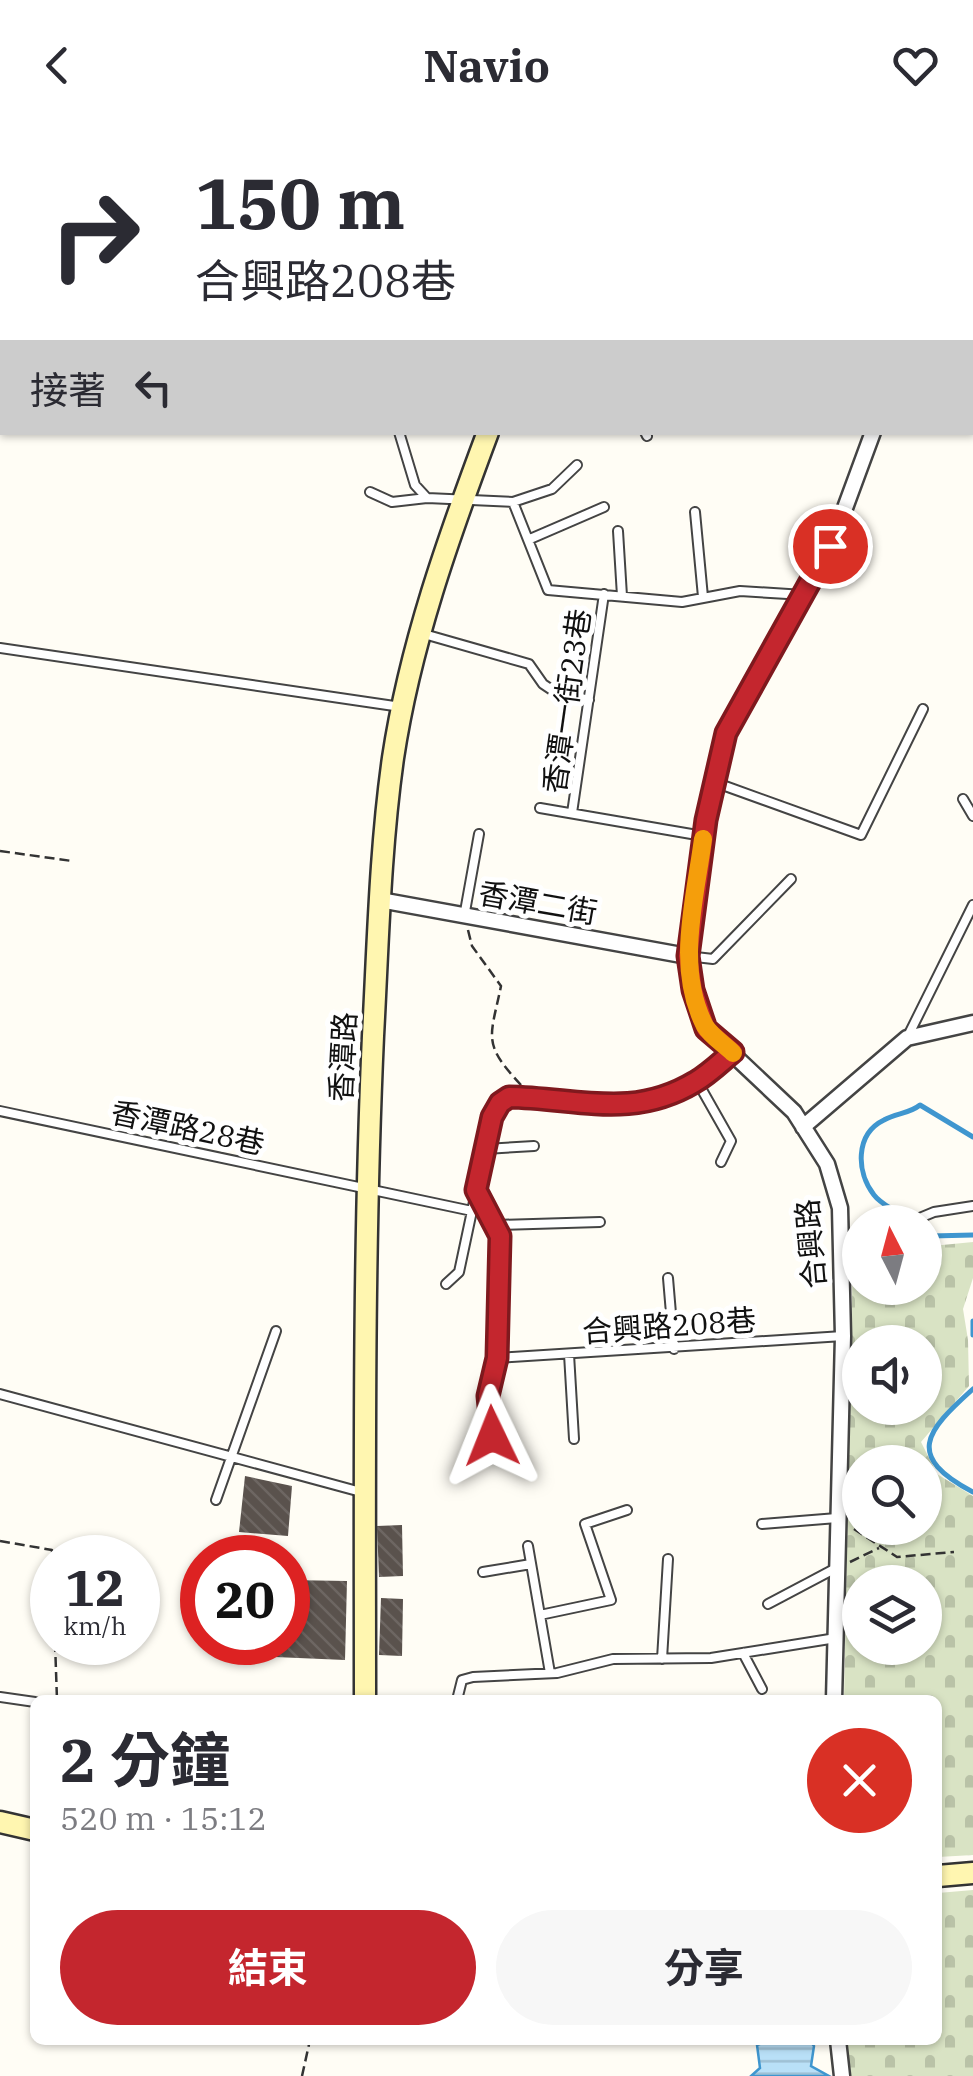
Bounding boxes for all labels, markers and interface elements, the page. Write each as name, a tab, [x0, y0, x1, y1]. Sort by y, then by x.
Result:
text: Navio	[423, 36, 550, 94]
icon: back	[30, 38, 85, 93]
icon: heart	[888, 38, 943, 93]
text: 150 m	[195, 157, 405, 248]
icon: right	[30, 170, 160, 300]
text: 合興路208巷	[195, 251, 456, 309]
icon: left	[126, 360, 181, 415]
text: 接著	[30, 365, 106, 414]
pin	[788, 504, 873, 589]
icon: arrive	[803, 519, 858, 574]
street label: 香潭一街23巷	[534, 606, 598, 796]
street label: 香潭二街	[476, 872, 600, 932]
street label: 香潭路	[320, 1011, 364, 1103]
street label: 香潭路28巷	[108, 1092, 268, 1162]
street label: 合興路	[787, 1197, 833, 1291]
north arrow	[842, 1205, 942, 1305]
map controls	[842, 1205, 942, 1665]
street label: 合興路208巷	[581, 1299, 757, 1351]
button: sound	[842, 1325, 942, 1425]
position arrow	[440, 1384, 544, 1488]
button: search	[842, 1445, 942, 1545]
speed limit sign: 20	[180, 1535, 310, 1665]
text: 12	[65, 1555, 125, 1620]
button: layers	[842, 1565, 942, 1665]
text: km/h	[63, 1609, 127, 1642]
text: 2 分鐘	[60, 1720, 230, 1799]
button: close	[807, 1728, 912, 1833]
text: 520 m · 15:12	[60, 1797, 267, 1839]
button: 結束	[60, 1910, 476, 2025]
button: 分享	[496, 1910, 912, 2025]

